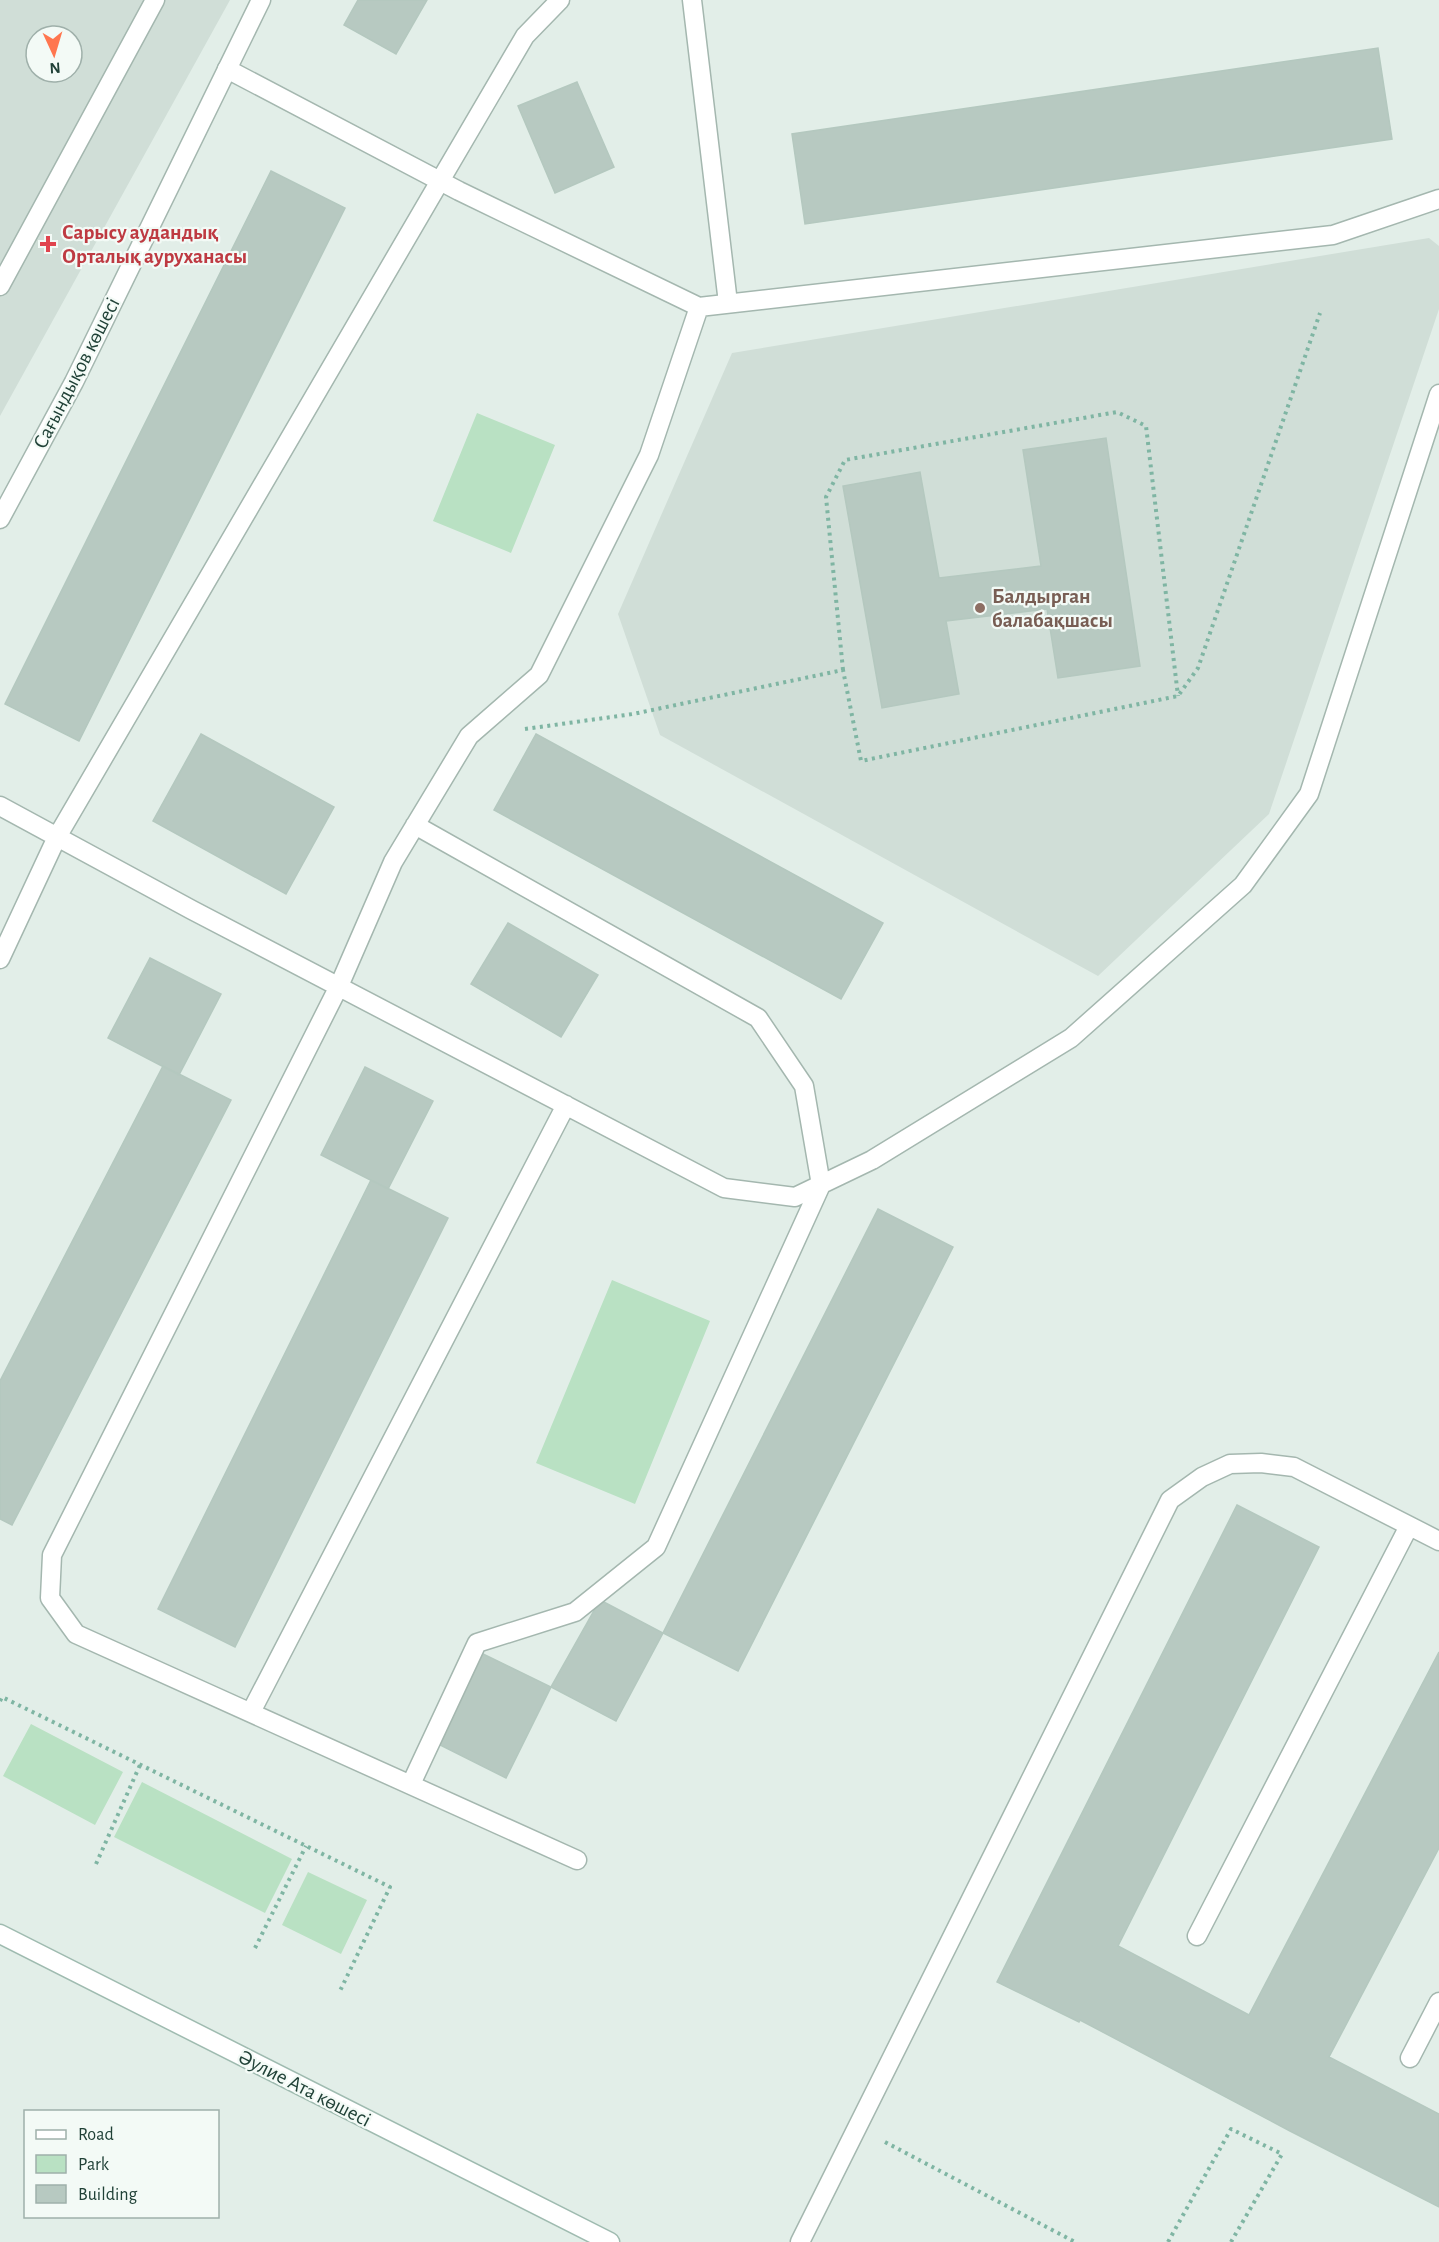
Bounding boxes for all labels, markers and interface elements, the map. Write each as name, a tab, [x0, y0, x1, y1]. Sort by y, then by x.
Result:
north arrow	[24, 24, 84, 84]
text: N	[49, 60, 61, 76]
place label: Сарысу аудандық Орталық ауруханасы	[62, 222, 247, 267]
marker: Сарысу аудандық Орталық ауруханасы	[39, 235, 57, 253]
street label: Сағындықов көшесі	[29, 294, 124, 452]
place label: Балдырган балабақшасы	[992, 586, 1113, 631]
marker: Балдырган балабақшасы	[973, 601, 987, 615]
street label: Әулие Ата көшесі	[235, 2046, 374, 2131]
legend	[24, 2110, 219, 2218]
text: Road	[78, 2126, 114, 2144]
text: Park	[78, 2156, 110, 2174]
text: Building	[78, 2186, 138, 2204]

